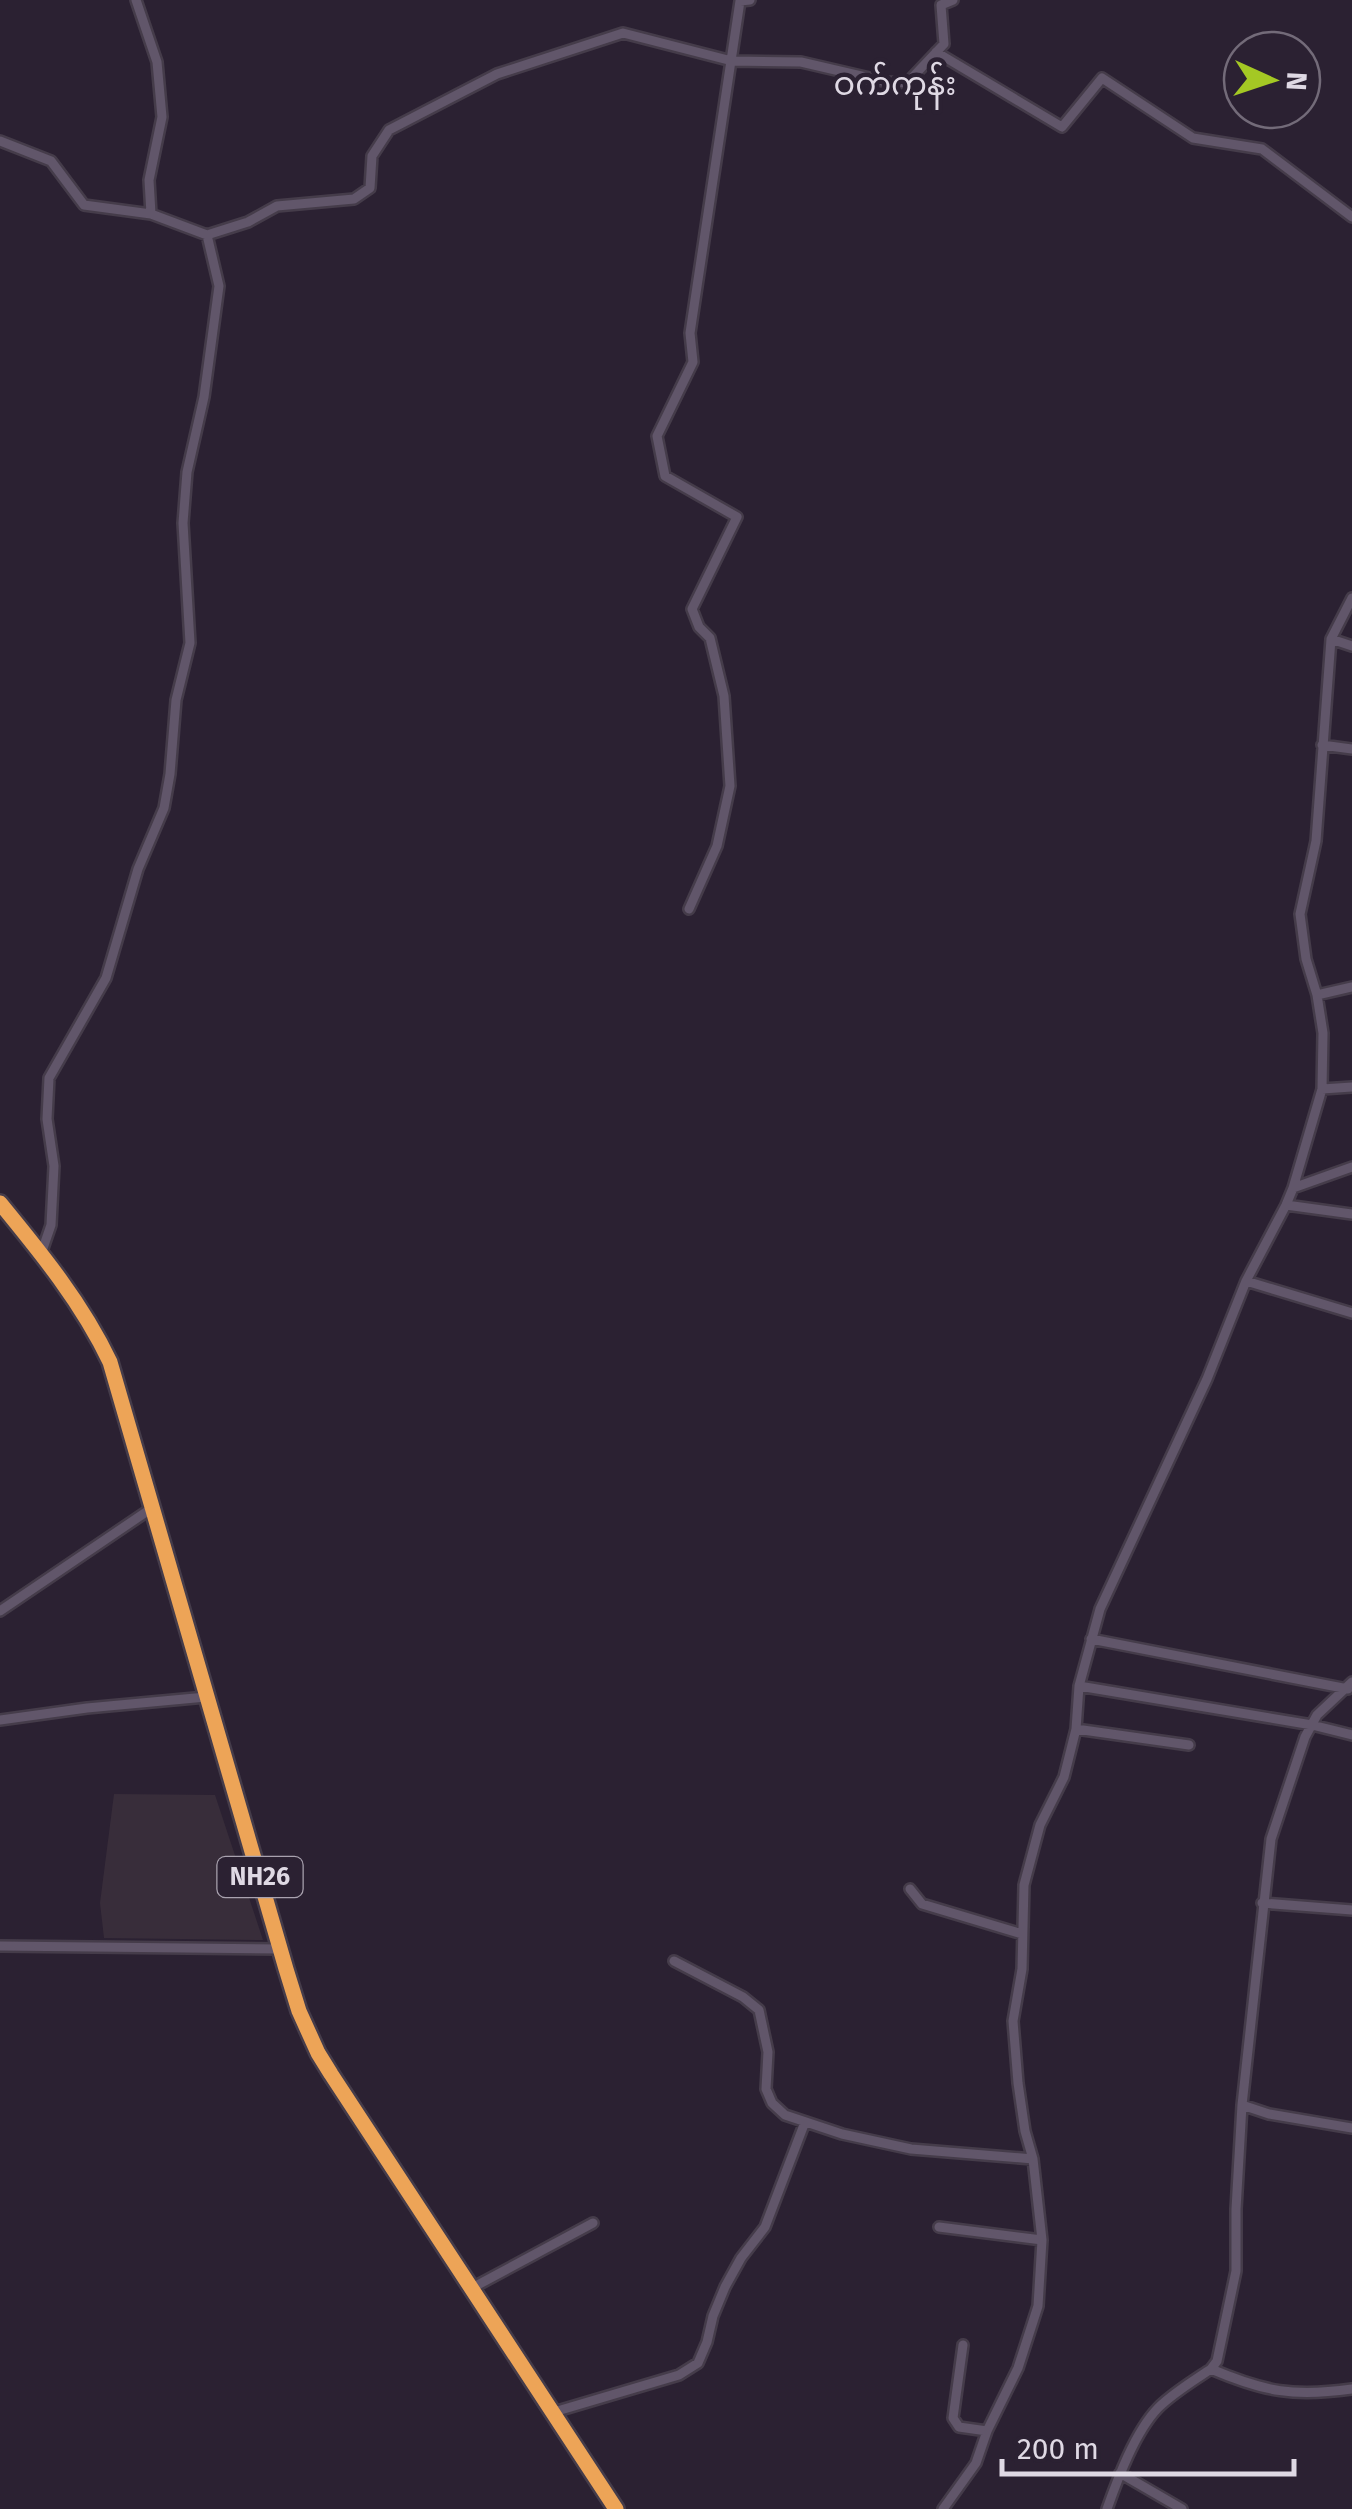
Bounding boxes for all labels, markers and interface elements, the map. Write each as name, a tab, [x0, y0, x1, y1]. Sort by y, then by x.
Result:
north arrow	[1222, 30, 1322, 130]
district label: ဝက်ကုန်း	[834, 61, 956, 110]
text: N	[1280, 71, 1313, 91]
road number: NH26	[218, 1857, 302, 1897]
scale bar	[1002, 2414, 1294, 2476]
text: 200 m	[1017, 2431, 1099, 2467]

